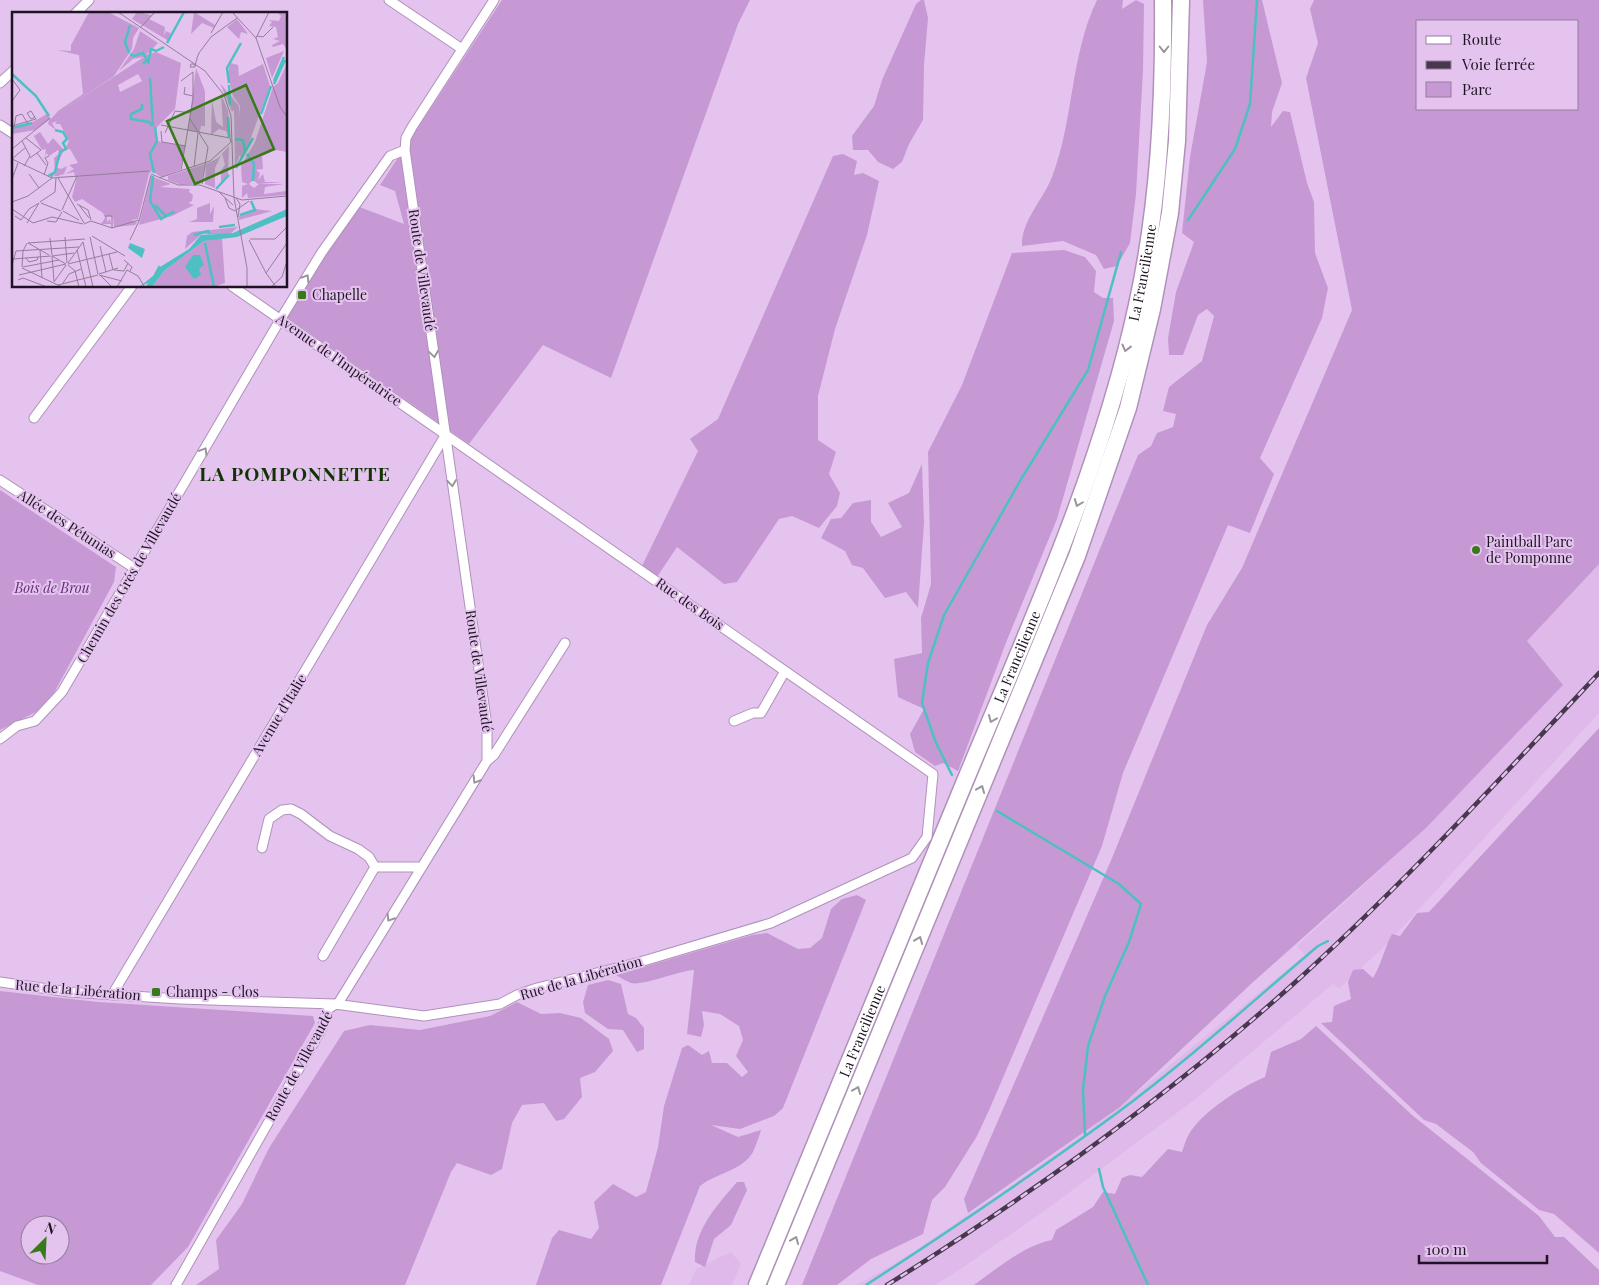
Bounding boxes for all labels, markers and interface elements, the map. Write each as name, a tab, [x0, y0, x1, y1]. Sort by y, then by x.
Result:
inset map	[12, 12, 288, 288]
legend	[1416, 20, 1579, 110]
text: Route	[1462, 29, 1502, 49]
one-way arrow	[1159, 45, 1169, 53]
text: Voie ferrée	[1461, 54, 1535, 74]
text: Parc	[1462, 79, 1492, 99]
street label: Route de Villevaudé	[405, 208, 440, 332]
street label: La Francilienne	[1124, 223, 1160, 323]
one-way arrow	[299, 275, 309, 284]
place label: Chapelle	[312, 285, 367, 304]
marker: Chapelle	[296, 289, 308, 301]
street label: Avenue de l'Impératrice	[272, 308, 406, 410]
one-way arrow	[1122, 344, 1132, 352]
one-way arrow	[428, 350, 439, 358]
one-way arrow	[198, 448, 208, 457]
district label: LA POMPONNETTE	[199, 460, 391, 486]
one-way arrow	[446, 479, 457, 487]
street label: Allée des Pétunias	[14, 484, 120, 562]
street label: Chemin des Grés de Villevaudé	[72, 489, 185, 666]
one-way arrow	[1074, 498, 1085, 507]
place label: Paintball Parc de Pomponne	[1486, 532, 1573, 567]
marker: Paintball Parc de Pomponne	[1470, 544, 1482, 556]
street label: Rue des Bois	[652, 573, 728, 634]
park label: Bois de Brou	[13, 578, 90, 597]
street label: La Francilienne	[989, 608, 1044, 706]
street label: Route de Villevaudé	[462, 609, 497, 733]
street label: Avenue d'Italie	[246, 670, 310, 760]
one-way arrow	[987, 714, 998, 723]
one-way arrow	[473, 774, 482, 783]
one-way arrow	[974, 785, 985, 794]
one-way arrow	[387, 912, 397, 921]
one-way arrow	[913, 936, 923, 945]
street label: Rue de la Libération	[518, 951, 645, 1004]
street label: Rue de la Libération	[14, 975, 142, 1005]
place label: Champs - Clos	[166, 982, 259, 1001]
street label: La Francilienne	[834, 982, 889, 1080]
marker: Champs - Clos	[150, 986, 162, 998]
street label: Route de Villevaudé	[260, 1007, 337, 1124]
one-way arrow	[850, 1086, 861, 1095]
north arrow	[20, 1215, 70, 1265]
text: N	[42, 1217, 59, 1238]
scale bar	[1419, 1232, 1546, 1264]
one-way arrow	[788, 1236, 799, 1245]
text: 100 m	[1426, 1239, 1467, 1259]

